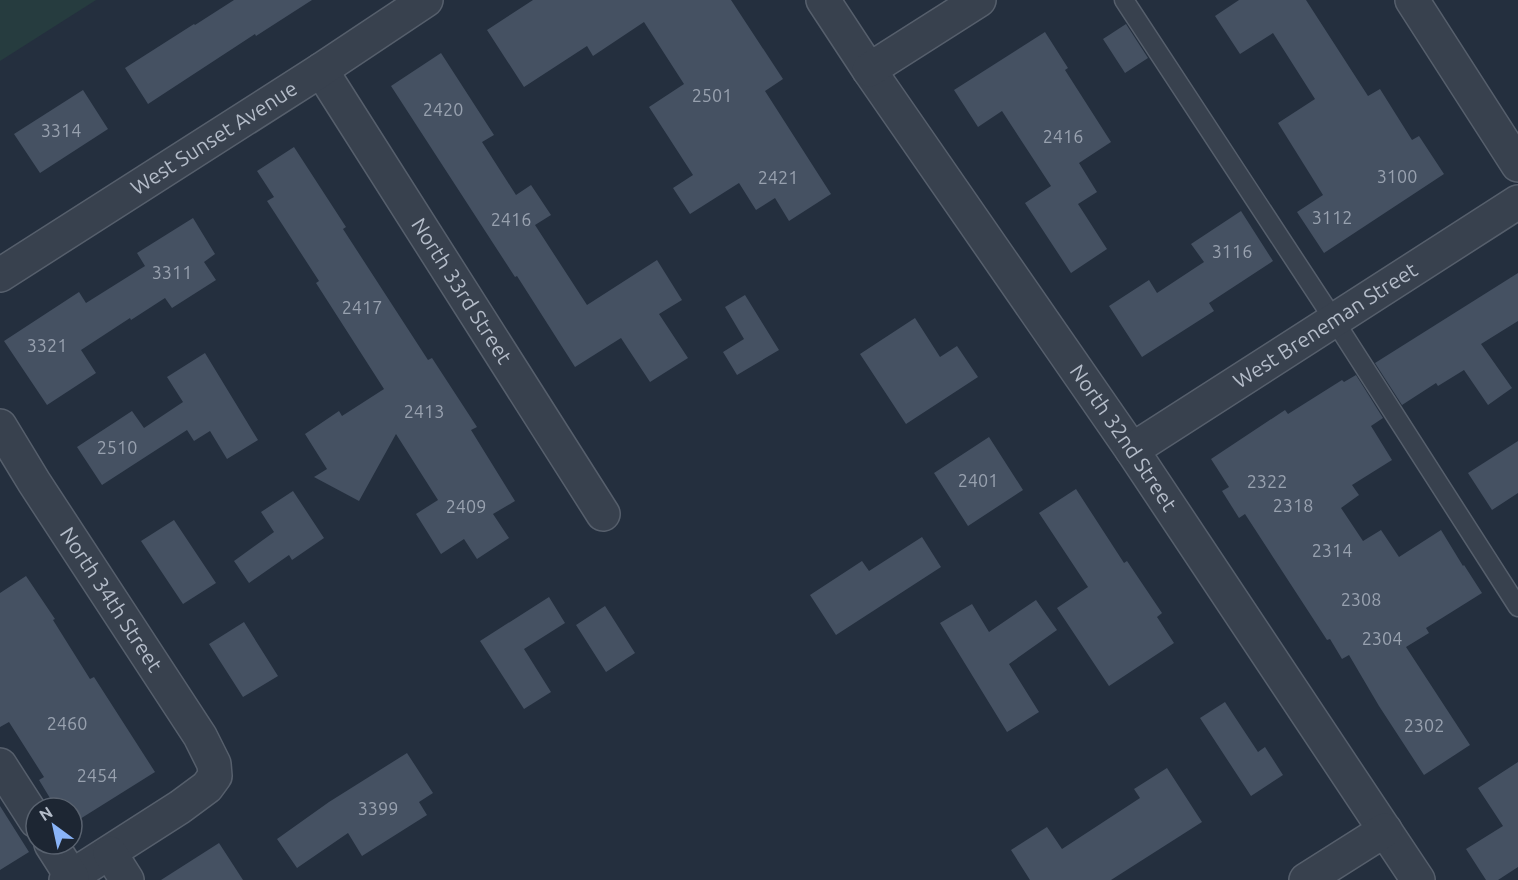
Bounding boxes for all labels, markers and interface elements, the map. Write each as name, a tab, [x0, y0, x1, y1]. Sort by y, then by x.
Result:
street label: West Sunset Avenue	[126, 76, 301, 199]
house number: 2501	[692, 85, 732, 105]
house number: 2420	[423, 99, 463, 119]
house number: 3314	[41, 120, 81, 140]
house number: 2416	[1043, 126, 1083, 146]
house number: 3100	[1377, 166, 1417, 186]
house number: 2421	[758, 167, 798, 187]
house number: 3112	[1312, 207, 1352, 227]
house number: 2416	[491, 209, 531, 229]
street label: North 33rd Street	[407, 213, 517, 368]
house number: 3116	[1212, 241, 1252, 261]
street label: West Breneman Street	[1229, 257, 1421, 393]
house number: 3311	[152, 262, 192, 282]
house number: 2417	[342, 297, 382, 317]
house number: 3321	[27, 335, 67, 355]
street label: North 32nd Street	[1066, 360, 1182, 515]
house number: 2413	[404, 401, 444, 421]
house number: 2510	[97, 437, 137, 457]
house number: 2401	[958, 470, 998, 490]
house number: 2322	[1247, 471, 1287, 491]
house number: 2318	[1273, 495, 1313, 515]
house number: 2409	[446, 496, 486, 516]
street label: North 34th Street	[56, 522, 168, 676]
house number: 2314	[1312, 540, 1352, 560]
house number: 2308	[1341, 589, 1381, 609]
house number: 2304	[1362, 628, 1402, 648]
house number: 2460	[47, 713, 87, 733]
house number: 2302	[1404, 715, 1444, 735]
house number: 2454	[77, 765, 117, 785]
north arrow	[24, 796, 84, 856]
house number: 3399	[358, 798, 398, 818]
text: N	[36, 803, 56, 824]

